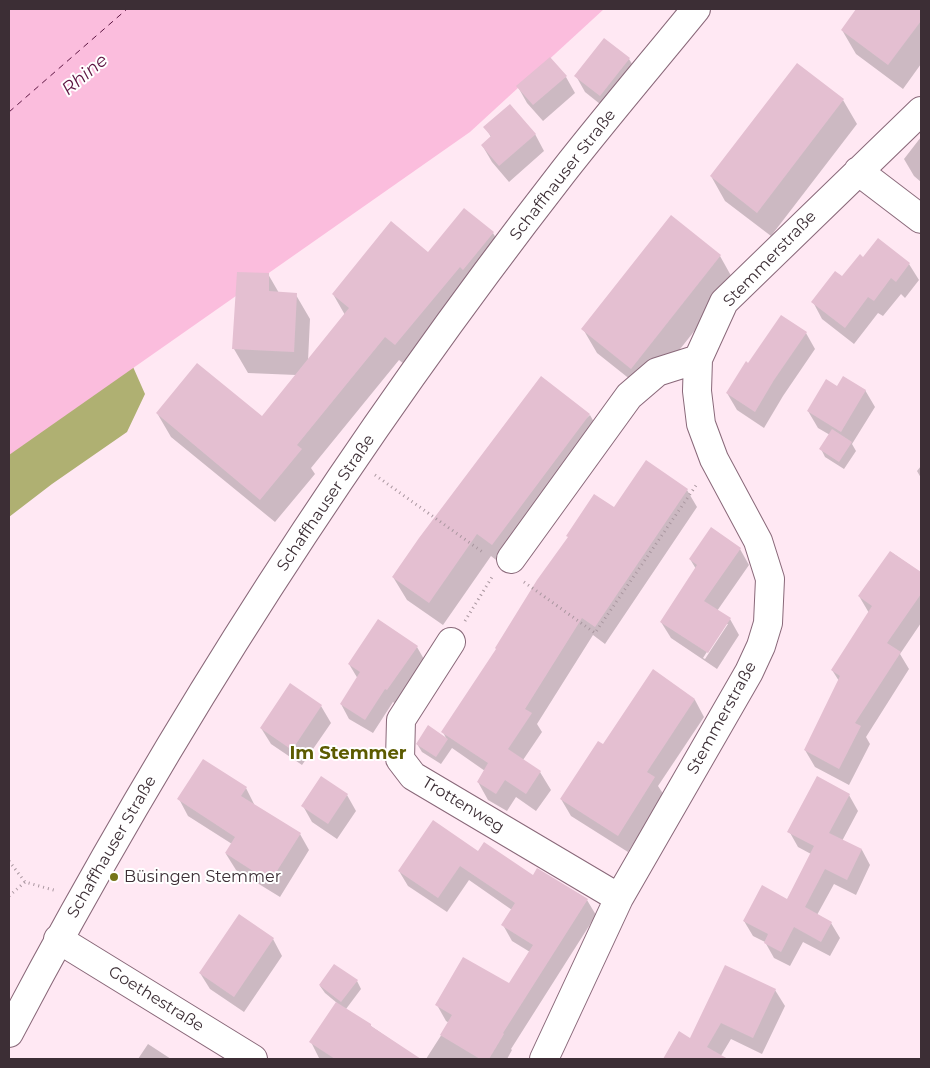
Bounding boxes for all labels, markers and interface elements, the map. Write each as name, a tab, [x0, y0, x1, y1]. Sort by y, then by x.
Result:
water label: Rhine	[58, 50, 112, 100]
street label: Schaffhauser Straße	[506, 106, 620, 244]
street label: Stemmerstraße	[719, 207, 821, 311]
street label: Schaffhauser Straße	[273, 431, 379, 575]
street label: Stemmerstraße	[683, 658, 761, 778]
district label: Im Stemmer	[289, 743, 407, 765]
street label: Schaffhauser Straße	[63, 773, 161, 921]
street label: Trottenweg	[418, 773, 508, 837]
place label: Büsingen Stemmer	[124, 867, 281, 887]
marker: Büsingen Stemmer	[108, 871, 120, 883]
street label: Goethestraße	[105, 962, 207, 1036]

